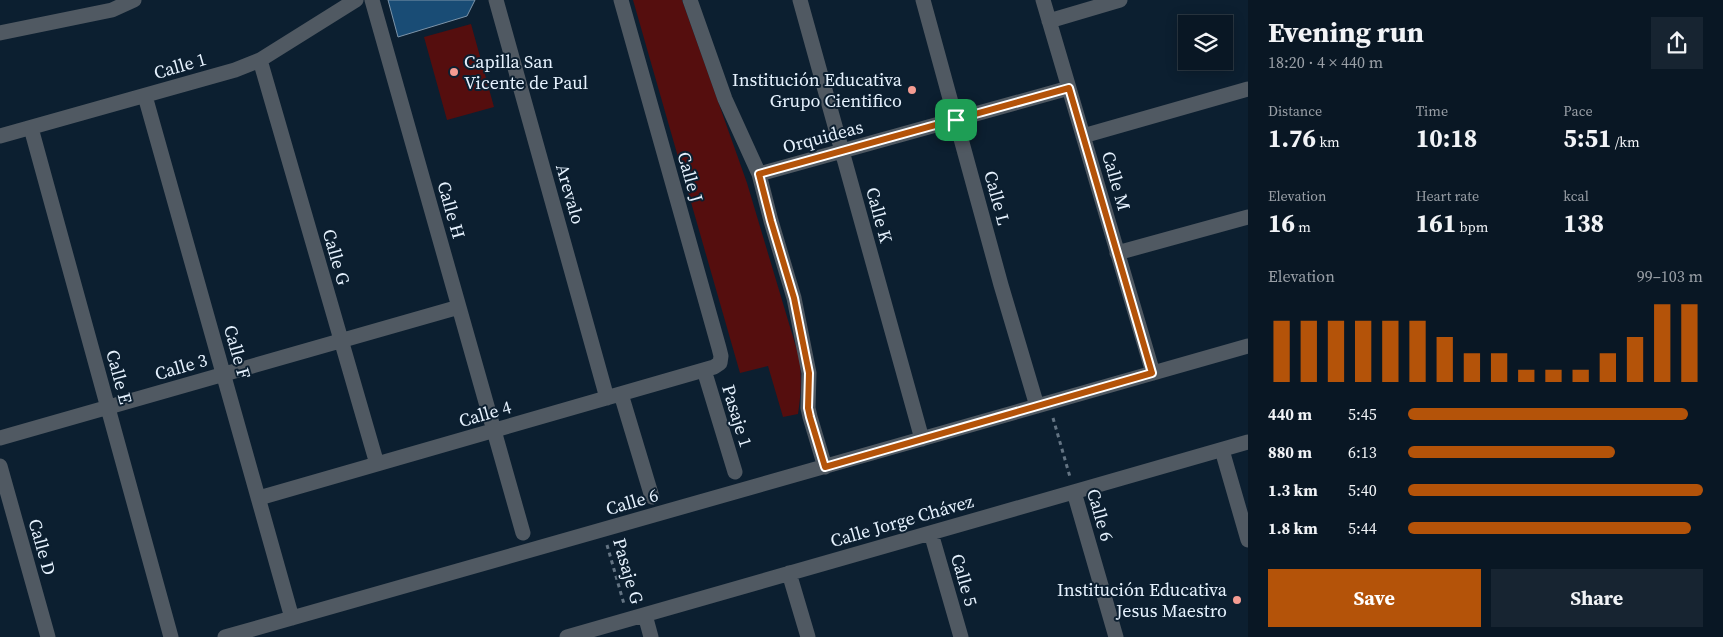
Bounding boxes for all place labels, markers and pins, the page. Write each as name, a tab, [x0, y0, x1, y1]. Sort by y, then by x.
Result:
place label: Capilla San Vicente de Paul	[464, 49, 588, 95]
marker: Capilla San Vicente de Paul	[448, 66, 460, 78]
place label: Institución Educativa Grupo Cientifico	[732, 67, 903, 113]
marker: Institución Educativa Grupo Cientifico	[906, 84, 918, 96]
pin	[935, 99, 977, 141]
place label: Institución Educativa Jesus Maestro	[1057, 577, 1228, 623]
marker: Institución Educativa Jesus Maestro	[1231, 594, 1243, 606]

